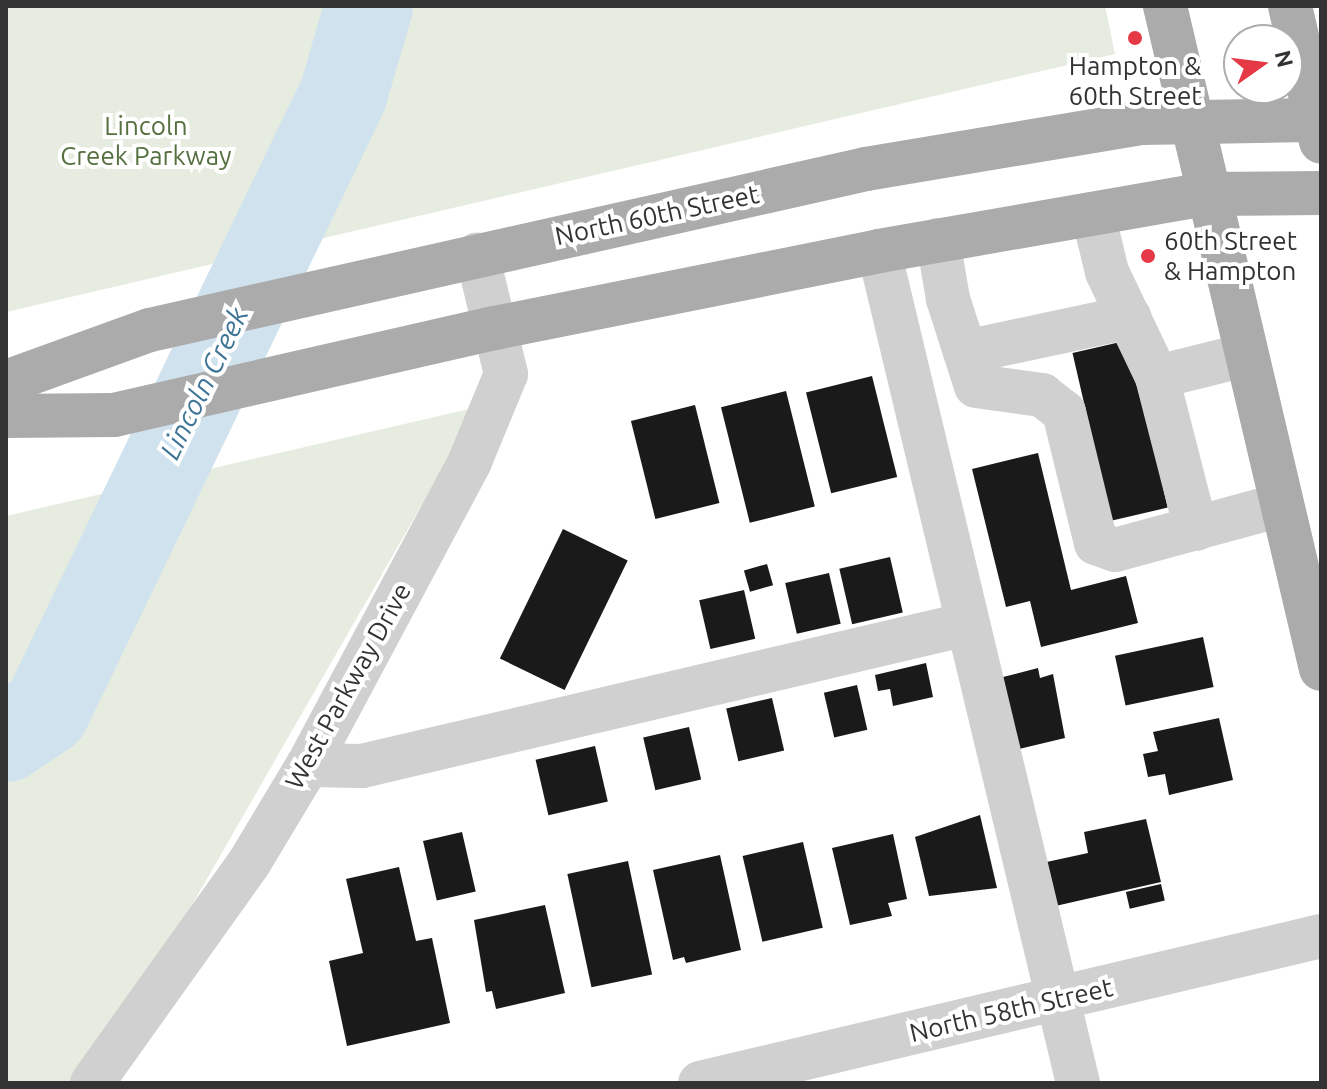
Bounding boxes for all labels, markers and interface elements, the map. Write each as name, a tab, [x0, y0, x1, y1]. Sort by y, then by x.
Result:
north arrow	[1223, 24, 1303, 104]
marker: Hampton & 60th Street	[1126, 29, 1144, 47]
text: N	[1271, 48, 1299, 70]
place label: Hampton & 60th Street	[1069, 50, 1201, 112]
park label: Lincoln Creek Parkway	[60, 110, 232, 172]
street label: North 60th Street	[552, 178, 762, 252]
place label: 60th Street & Hampton	[1164, 225, 1297, 286]
marker: 60th Street & Hampton	[1139, 247, 1157, 265]
water label: Lincoln Creek	[153, 301, 255, 465]
street label: West Parkway Drive	[278, 578, 418, 794]
street label: North 58th Street	[906, 971, 1116, 1049]

